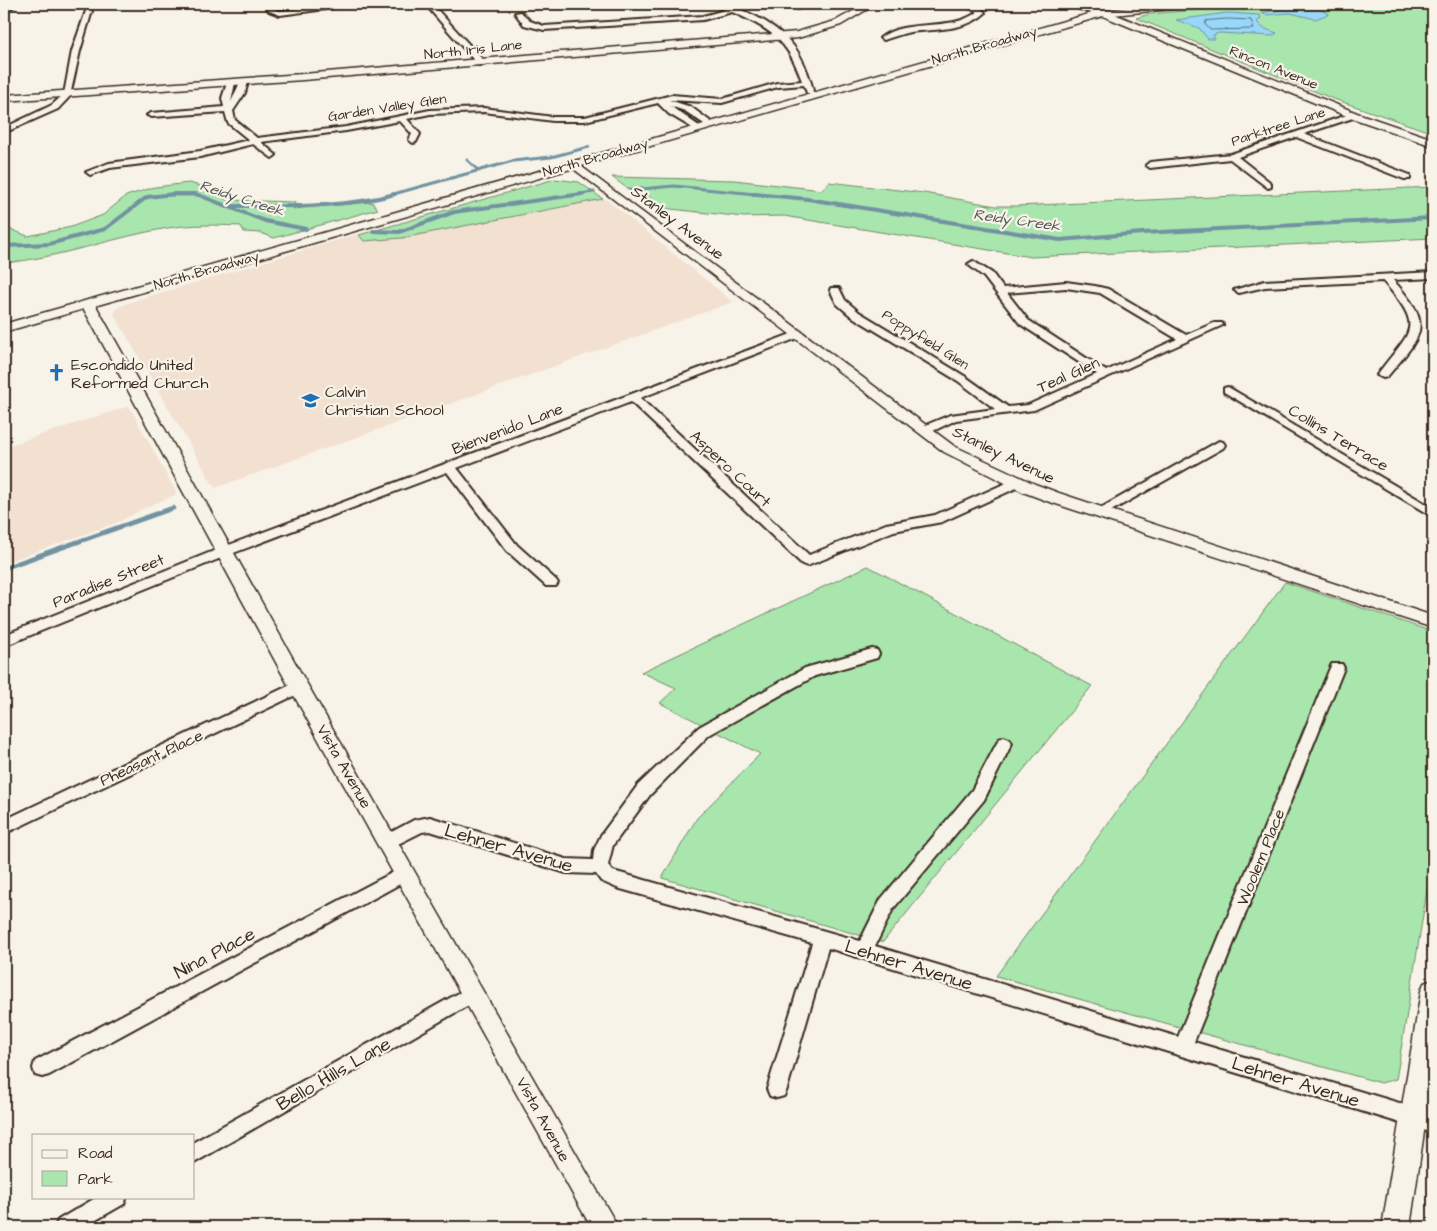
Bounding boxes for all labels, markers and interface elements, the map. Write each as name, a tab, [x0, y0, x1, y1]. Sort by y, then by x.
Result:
street label: North Broadway	[929, 21, 1040, 71]
street label: North Iris Lane	[423, 35, 524, 65]
street label: Rincon Avenue	[1226, 41, 1321, 95]
street label: Garden Valley Glen	[327, 89, 448, 127]
street label: Parktree Lane	[1229, 102, 1328, 152]
street label: North Broadway	[540, 133, 651, 183]
water label: Reidy Creek	[197, 175, 287, 223]
street label: Stanley Avenue	[626, 181, 729, 266]
water label: Reidy Creek	[972, 204, 1062, 238]
street label: North Broadway	[151, 246, 262, 296]
street label: Poppyfield Glen	[878, 305, 973, 375]
street label: Teal Glen	[1034, 351, 1103, 398]
place label: Escondido United Reformed Church	[71, 354, 208, 394]
church icon: Escondido United Reformed Church	[47, 363, 67, 383]
place label: Calvin Christian School	[325, 381, 444, 421]
school or university icon: Calvin Christian School	[301, 390, 321, 410]
street label: Bienvenido Lane	[449, 398, 566, 460]
street label: Collins Terrace	[1284, 399, 1393, 477]
street label: Stanley Avenue	[948, 421, 1059, 490]
street label: Aspero Court	[685, 425, 776, 513]
street label: Paradise Street	[49, 548, 168, 613]
street label: Vista Avenue	[311, 721, 377, 813]
street label: Pheasant Place	[96, 724, 207, 791]
street label: Woolem Place	[1231, 805, 1290, 909]
street label: Lehner Avenue	[441, 817, 576, 880]
street label: Nina Place	[169, 921, 260, 986]
street label: Lehner Avenue	[841, 933, 976, 998]
street label: Bello Hills Lane	[271, 1031, 396, 1118]
street label: Lehner Avenue	[1228, 1050, 1363, 1115]
street label: Vista Avenue	[511, 1073, 576, 1166]
legend	[32, 1134, 195, 1198]
text: Road	[78, 1143, 113, 1164]
text: Park	[78, 1169, 113, 1190]

